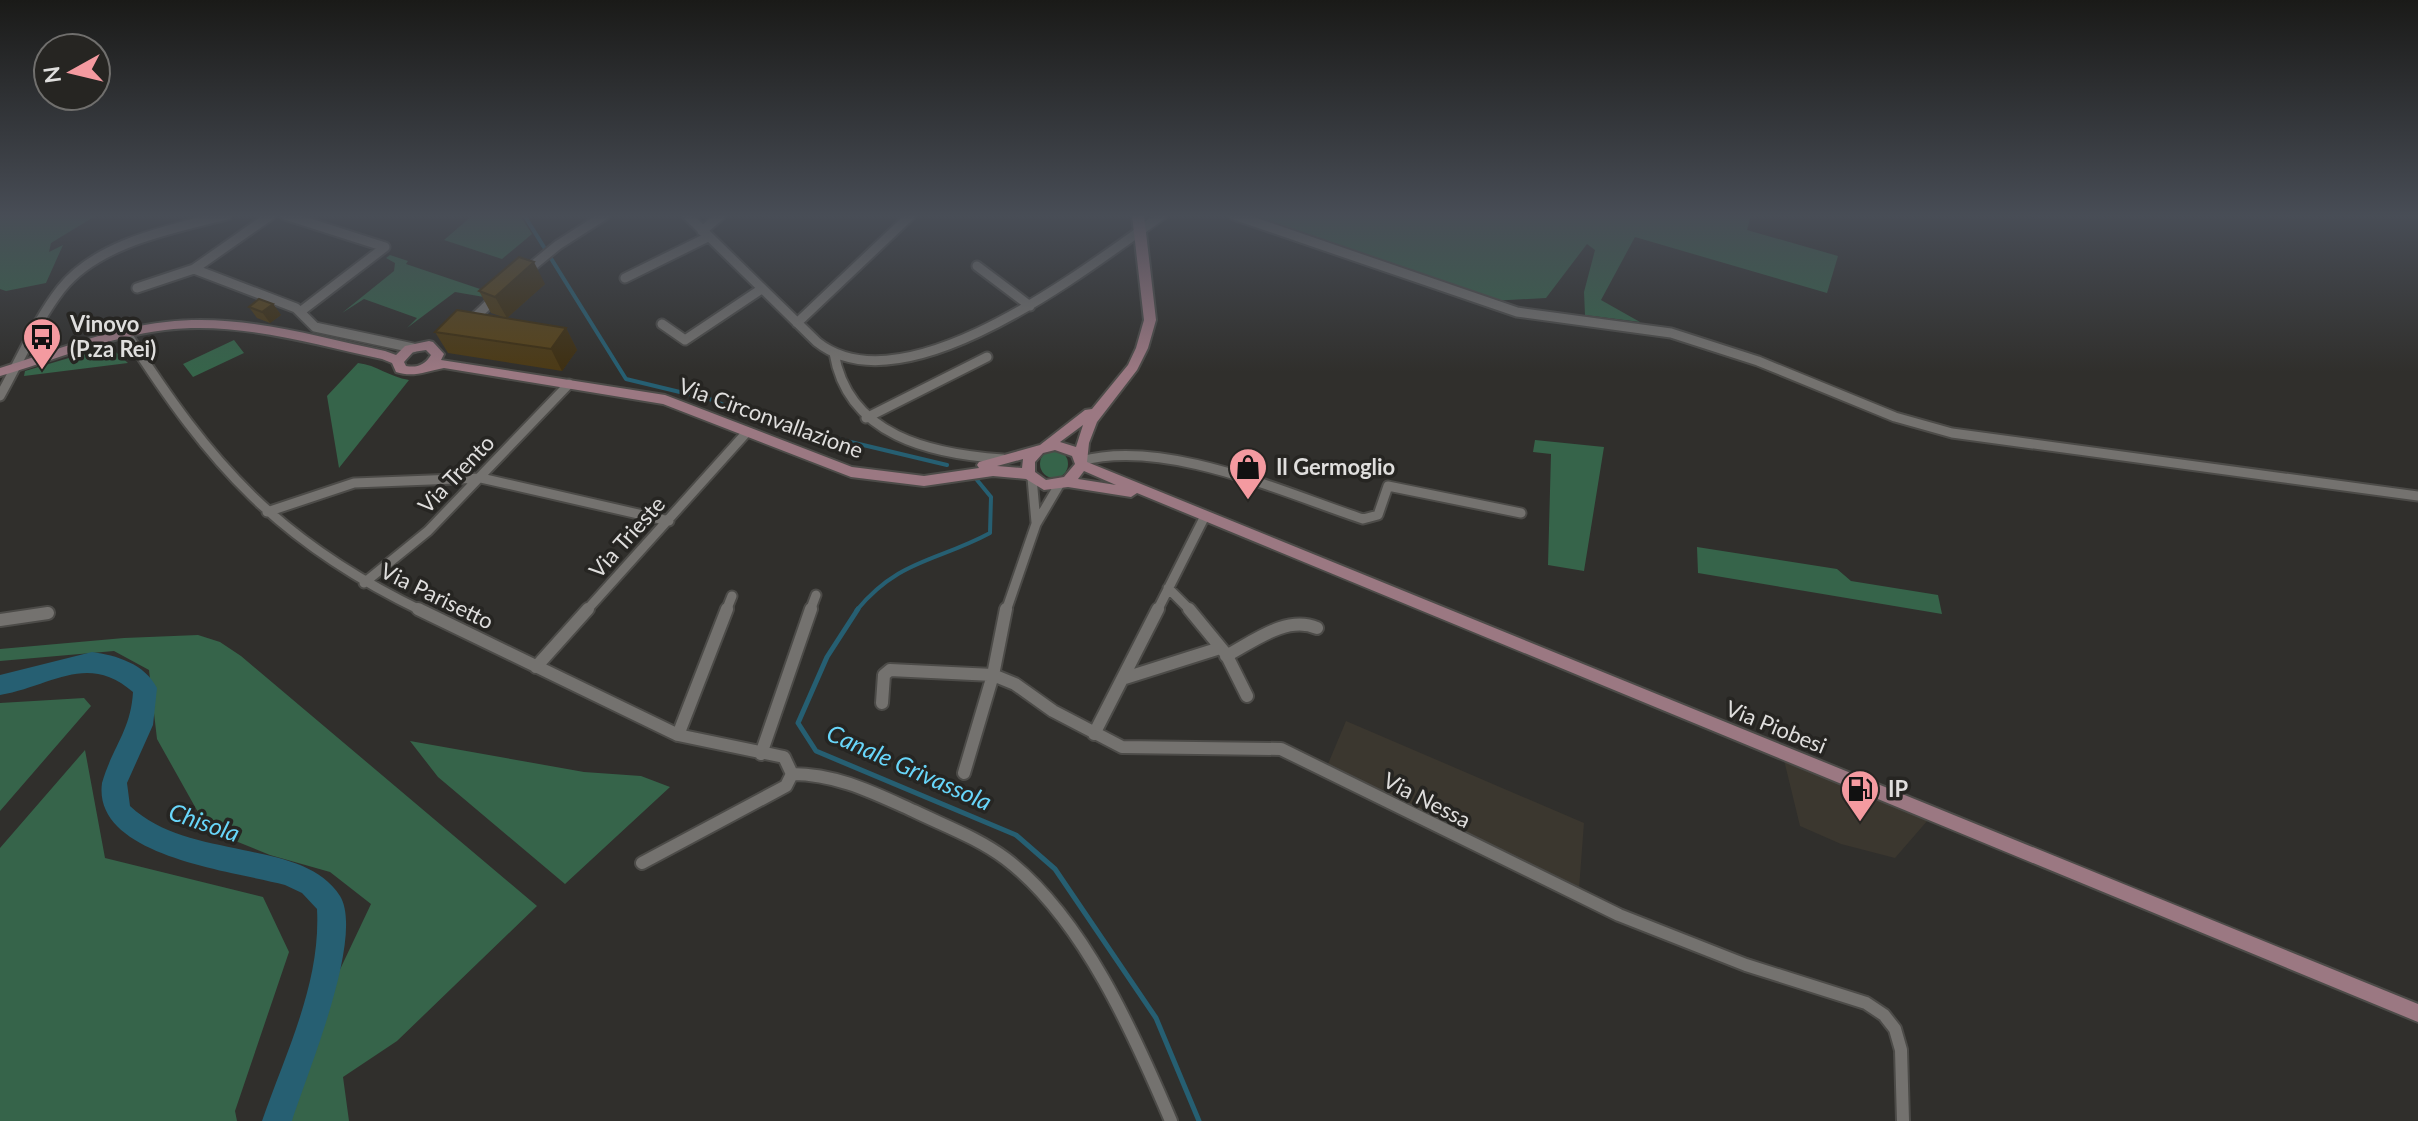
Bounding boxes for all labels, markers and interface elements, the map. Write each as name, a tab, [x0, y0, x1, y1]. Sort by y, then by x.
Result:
north arrow	[32, 32, 112, 112]
text: N	[37, 65, 66, 85]
place label: Vinovo (P.za Rei)	[69, 310, 156, 362]
bus stop icon: Vinovo (P.za Rei)	[21, 316, 63, 371]
street label: Via Circonvallazione	[675, 372, 867, 463]
street label: Via Trento	[412, 429, 499, 518]
shop icon: Il Germoglio	[1227, 446, 1269, 501]
place label: Il Germoglio	[1276, 453, 1395, 480]
street label: Via Trieste	[583, 490, 670, 583]
street label: Via Parisetto	[376, 557, 498, 635]
street label: Via Piobesi	[1722, 694, 1831, 759]
water label: Canale Grivassola	[823, 717, 996, 816]
street label: Via Nessa	[1379, 766, 1476, 833]
fuel station icon: IP	[1839, 768, 1881, 823]
place label: IP	[1888, 775, 1909, 802]
water label: Chisola	[165, 796, 244, 847]

